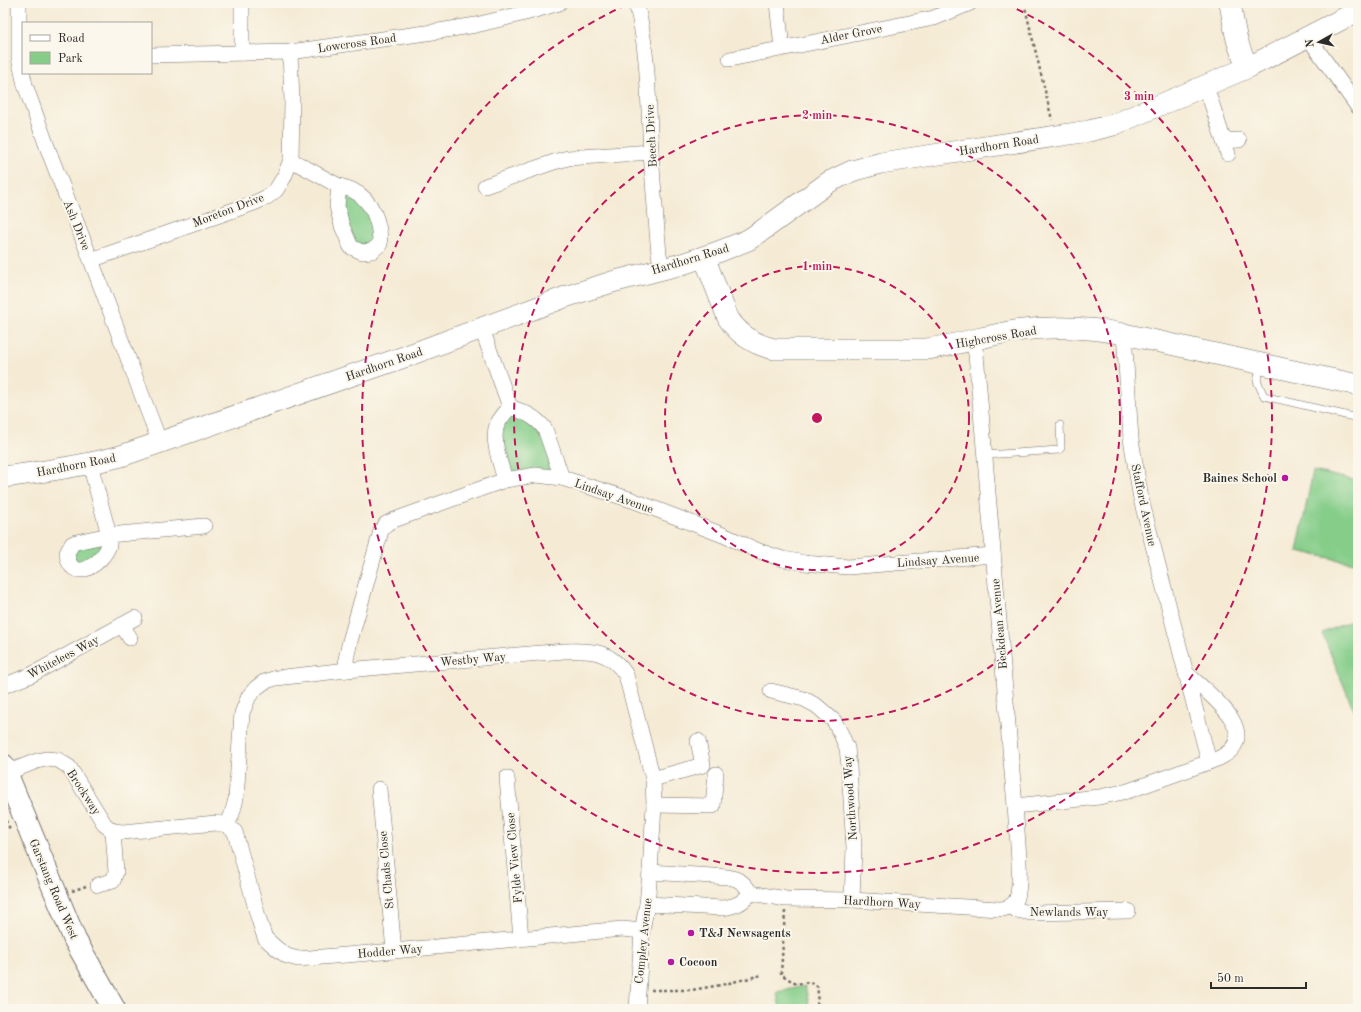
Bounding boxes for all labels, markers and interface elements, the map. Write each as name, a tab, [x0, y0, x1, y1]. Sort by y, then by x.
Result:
legend	[22, 22, 152, 74]
north arrow	[1299, 22, 1339, 62]
street label: Alder Grove	[819, 23, 884, 47]
text: Road	[58, 33, 85, 45]
street label: Lowcross Road	[317, 33, 397, 55]
text: N	[1304, 38, 1317, 48]
text: Park	[58, 53, 83, 65]
text: 3 min	[1124, 91, 1154, 103]
street label: Beech Drive	[644, 104, 660, 168]
text: 2 min	[802, 110, 832, 122]
street label: Hardhorn Road	[958, 134, 1040, 158]
street label: Moreton Drive	[191, 192, 266, 230]
street label: Ash Drive	[61, 199, 92, 253]
street label: Hardhorn Road	[650, 242, 731, 277]
text: 1 min	[802, 261, 832, 273]
street label: Highcross Road	[955, 325, 1038, 351]
street label: Hardhorn Road	[344, 346, 424, 384]
centre of rings	[810, 411, 824, 425]
street label: Hardhorn Road	[36, 452, 117, 480]
street label: Stafford Avenue	[1128, 463, 1158, 548]
place label: Baines School	[1202, 473, 1277, 485]
marker: Baines School	[1280, 473, 1290, 483]
street label: Lindsay Avenue	[573, 478, 655, 516]
street label: Lindsay Avenue	[896, 552, 980, 570]
street label: Beckdean Avenue	[990, 578, 1010, 670]
street label: Whitelees Way	[26, 634, 102, 682]
street label: Westby Way	[439, 651, 507, 669]
street label: Northwood Way	[842, 754, 860, 841]
street label: Brockway	[64, 768, 103, 818]
street label: Fylde View Close	[505, 812, 525, 904]
street label: St Chads Close	[378, 830, 396, 909]
street label: Garstang Road West	[26, 837, 80, 941]
street label: Hardhorn Way	[843, 895, 922, 911]
street label: Compley Avenue	[634, 897, 655, 985]
street label: Newlands Way	[1030, 907, 1109, 919]
marker: T&J Newsagents	[686, 928, 696, 938]
place label: T&J Newsagents	[699, 928, 791, 940]
street label: Hodder Way	[357, 943, 424, 961]
marker: Cocoon	[666, 957, 676, 967]
place label: Cocoon	[679, 957, 718, 969]
scale bar	[1211, 964, 1306, 990]
text: 50 m	[1217, 972, 1244, 985]

